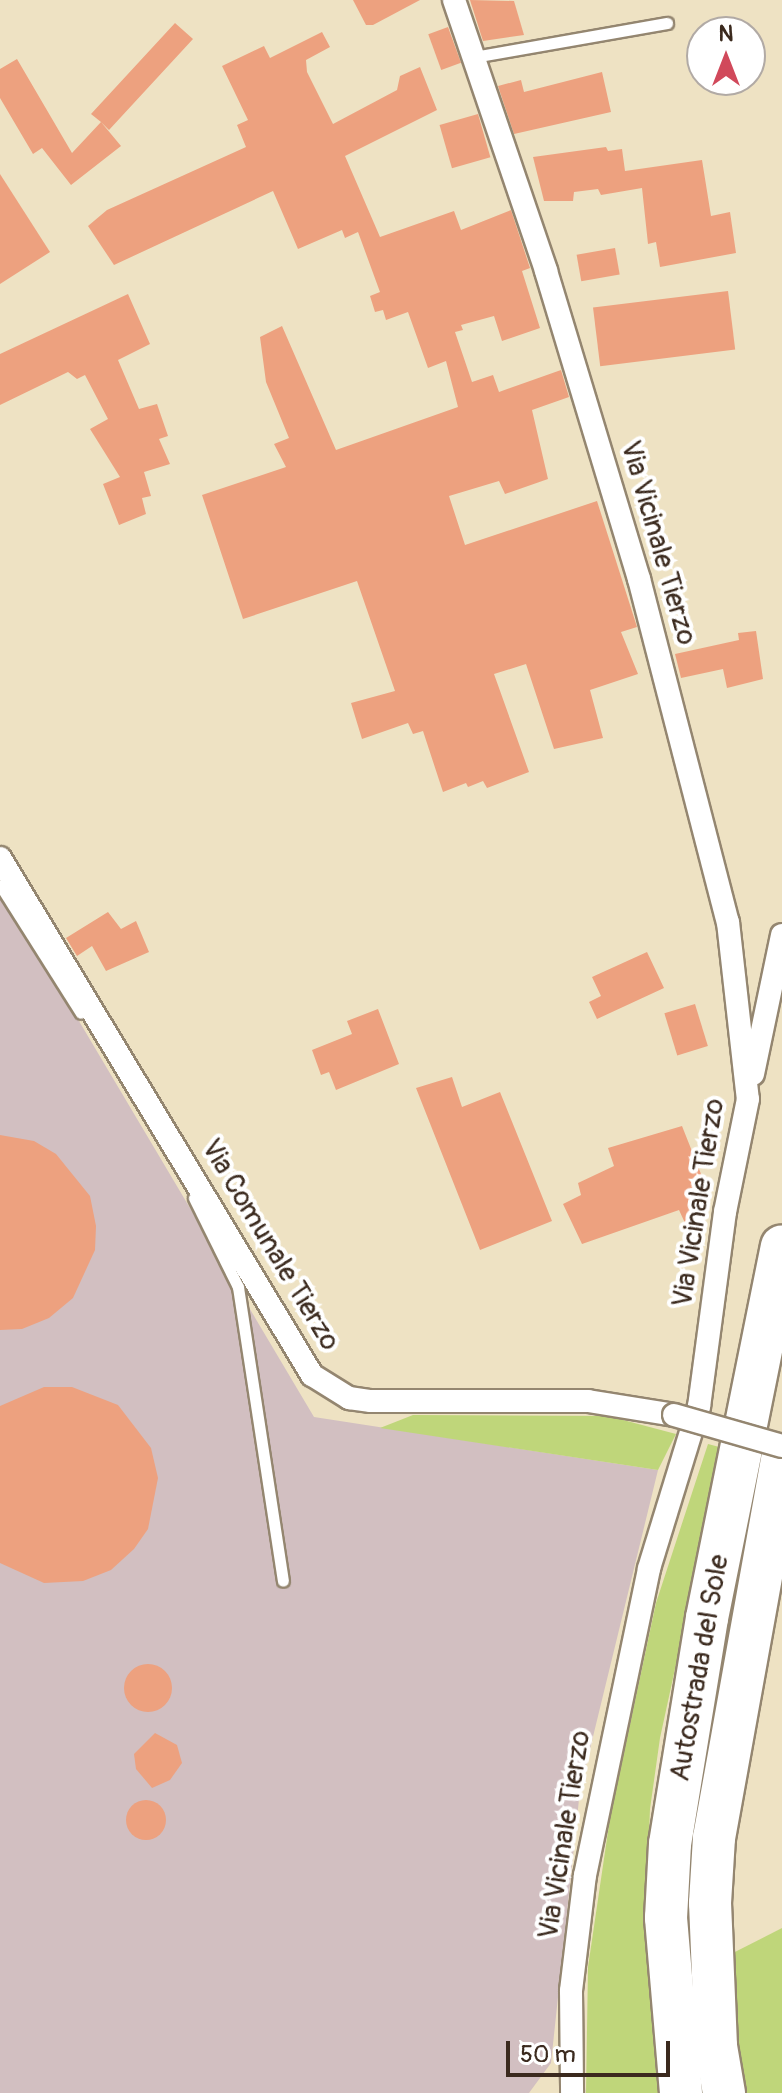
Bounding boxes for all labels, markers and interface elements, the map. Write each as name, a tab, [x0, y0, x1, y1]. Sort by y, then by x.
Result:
north arrow	[686, 16, 766, 96]
text: N	[719, 20, 733, 48]
street label: Via Vicinale Tierzo	[613, 437, 703, 649]
street label: Via Vicinale Tierzo	[666, 1096, 732, 1310]
street label: Via Comunale Tierzo	[194, 1133, 346, 1357]
street label: Autostrada del Sole	[664, 1552, 736, 1784]
street label: Via Vicinale Tierzo	[532, 1728, 598, 1942]
scale bar	[510, 2025, 674, 2075]
text: 50 m	[520, 2040, 576, 2069]

